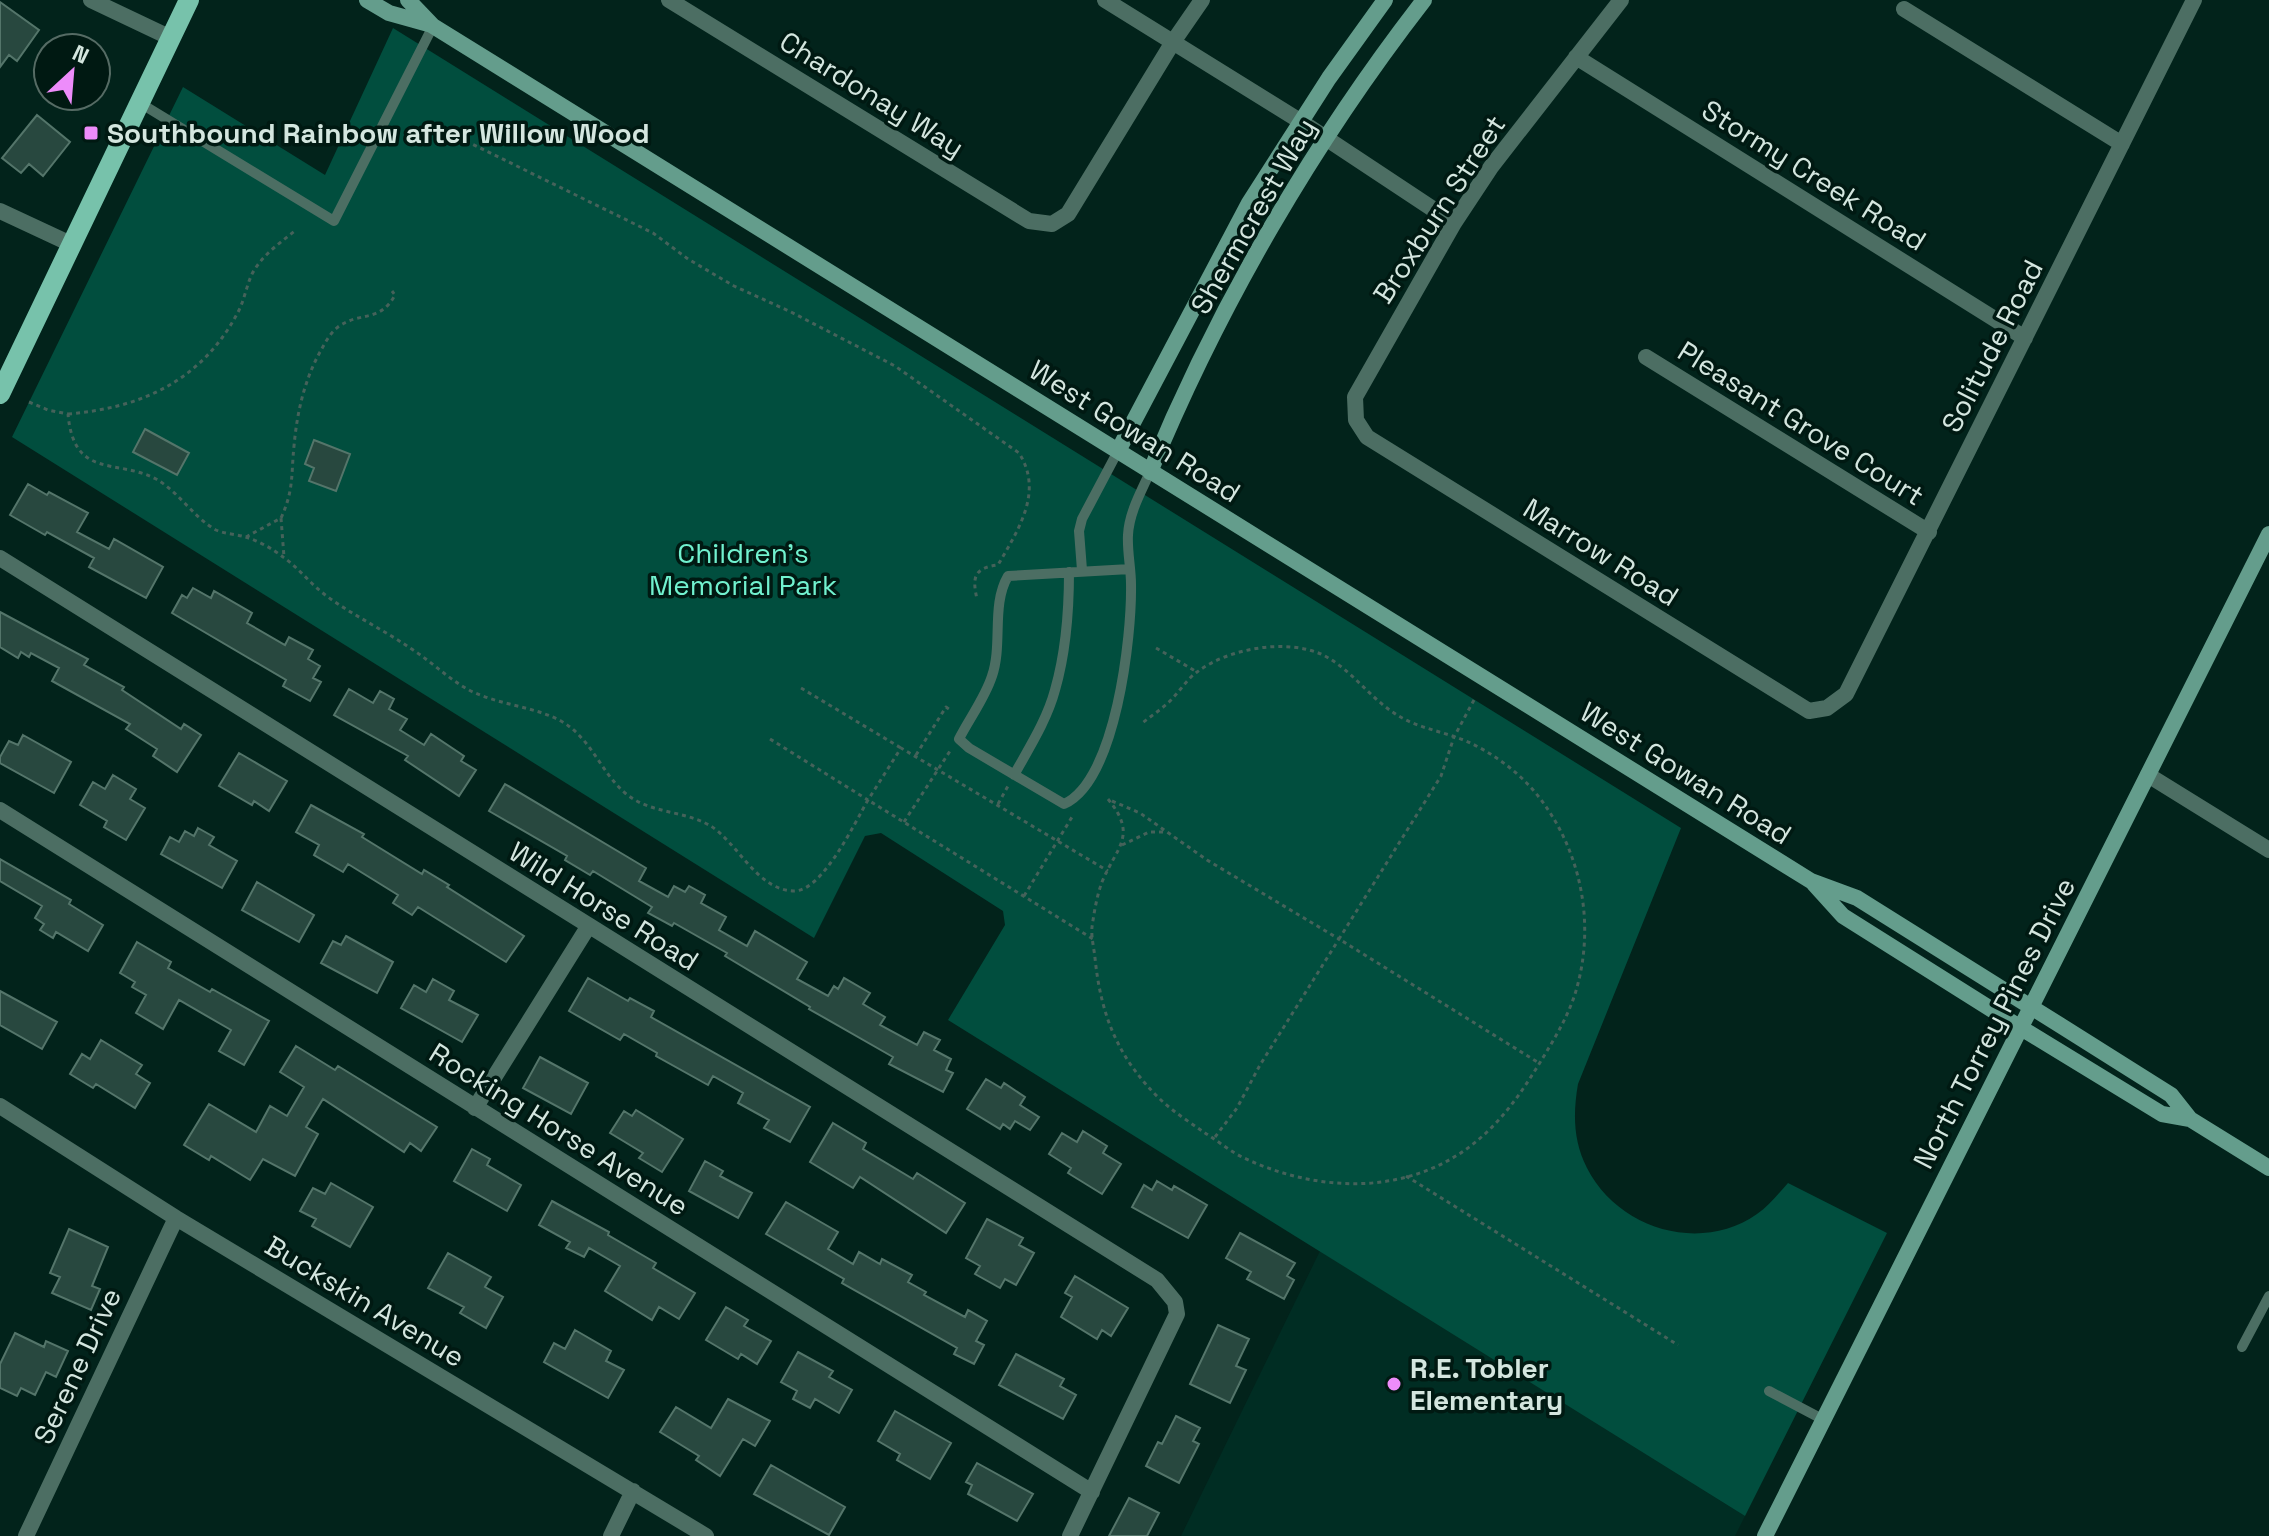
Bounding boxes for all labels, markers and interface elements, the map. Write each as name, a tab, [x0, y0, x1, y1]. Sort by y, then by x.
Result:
street label: Chardonay Way	[773, 23, 971, 165]
north arrow	[32, 32, 112, 112]
text: N	[68, 38, 94, 70]
street label: Stormy Creek Road	[1695, 91, 1933, 259]
street label: Broxburn Street	[1365, 108, 1513, 310]
street label: Shermcrest Way	[1182, 112, 1324, 320]
place label: Southbound Rainbow after Willow Wood	[107, 115, 650, 151]
marker: Southbound Rainbow after Willow Wood	[82, 124, 100, 142]
street label: Solitude Road	[1933, 254, 2051, 438]
street label: Pleasant Grove Court	[1671, 333, 1931, 513]
street label: West Gowan Road	[1023, 352, 1247, 510]
street label: Marrow Road	[1517, 490, 1685, 614]
park label: Children's Memorial Park	[649, 535, 837, 603]
street label: West Gowan Road	[1574, 694, 1798, 852]
street label: Wild Horse Road	[503, 833, 705, 979]
street label: North Torrey Pines Drive	[1905, 871, 2083, 1175]
street label: Rocking Horse Avenue	[423, 1035, 695, 1223]
street label: Buckskin Avenue	[259, 1227, 471, 1375]
street label: Serene Drive	[25, 1282, 129, 1450]
place label: R.E. Tobler Elementary	[1410, 1350, 1563, 1418]
marker: R.E. Tobler Elementary	[1385, 1375, 1403, 1393]

